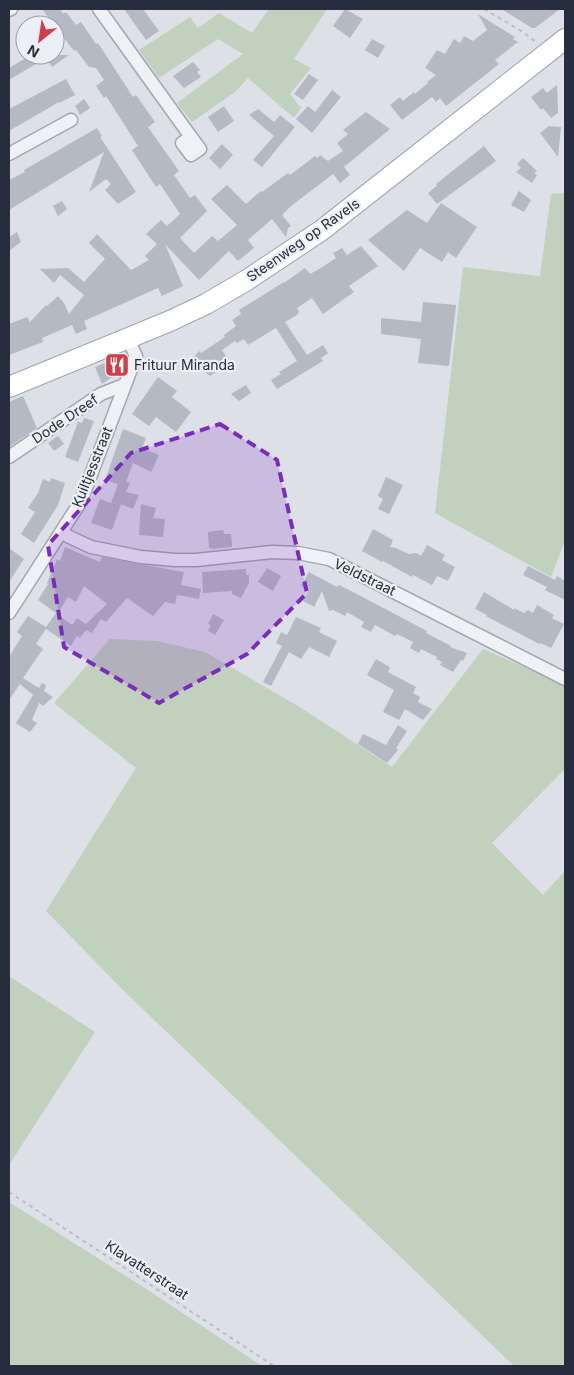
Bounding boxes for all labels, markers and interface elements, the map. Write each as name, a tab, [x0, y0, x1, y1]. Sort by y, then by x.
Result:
north arrow	[15, 15, 65, 65]
text: N	[24, 42, 42, 62]
street label: Steenweg op Ravels	[243, 194, 362, 285]
restaurant icon: Frituur Miranda	[104, 352, 130, 378]
place label: Frituur Miranda	[134, 356, 235, 373]
street label: Dode Dreef	[29, 390, 101, 447]
street label: Kuiltjesstraat	[68, 424, 116, 510]
street label: Veldstraat	[332, 554, 399, 599]
street label: Klavatterstraat	[102, 1236, 192, 1303]

